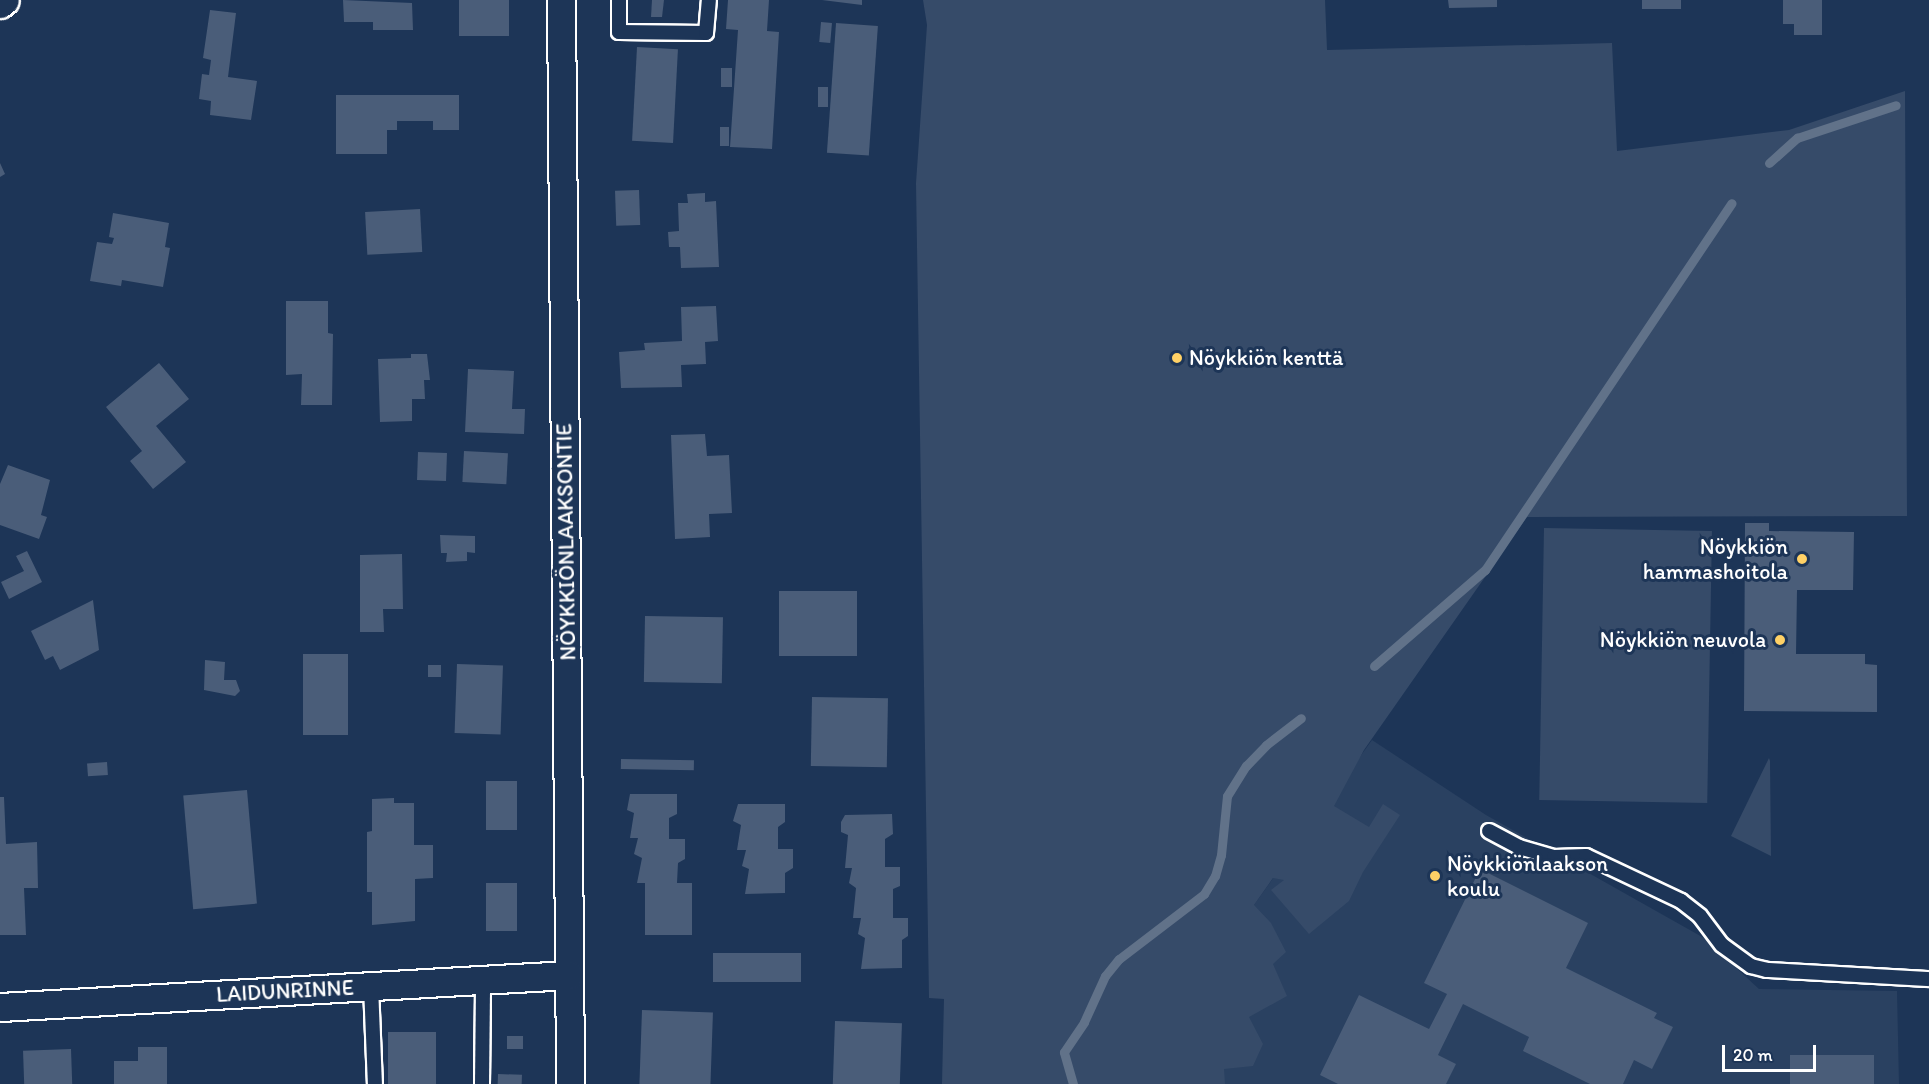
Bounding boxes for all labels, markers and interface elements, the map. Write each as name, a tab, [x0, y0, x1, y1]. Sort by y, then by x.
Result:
place label: Nöykkiön kenttä	[1189, 345, 1343, 371]
marker: Nöykkiön kenttä	[1170, 351, 1184, 365]
street label: NÖYKKIÖNLAAKSONTIE	[551, 423, 581, 661]
place label: Nöykkiön hammashoitola	[1643, 533, 1788, 584]
marker: Nöykkiön hammashoitola	[1793, 550, 1811, 568]
place label: Nöykkiön neuvola	[1599, 627, 1766, 653]
marker: Nöykkiön neuvola	[1771, 631, 1789, 649]
place label: Nöykkiönlaakson koulu	[1447, 850, 1608, 902]
marker: Nöykkiönlaakson koulu	[1428, 869, 1442, 883]
street label: LAIDUNRINNE	[216, 974, 354, 1008]
scale bar	[1725, 1033, 1820, 1071]
text: 20 m	[1733, 1044, 1773, 1066]

